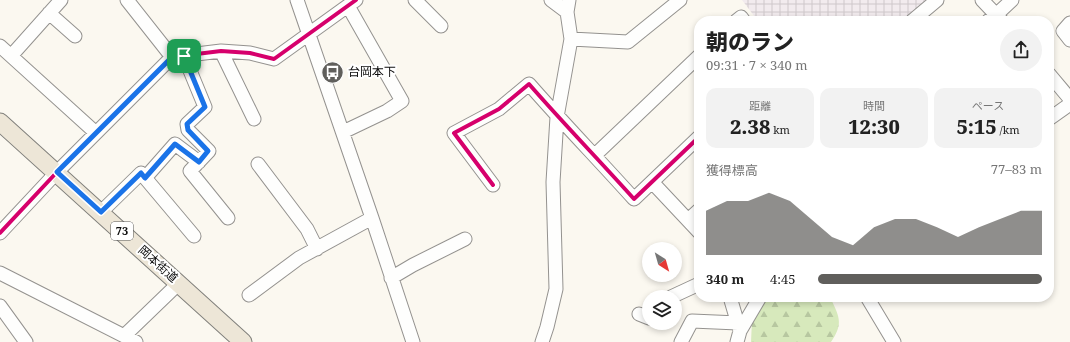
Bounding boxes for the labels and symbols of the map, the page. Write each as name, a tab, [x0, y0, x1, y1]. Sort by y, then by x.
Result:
pin	[167, 39, 201, 73]
bus stop icon: 台岡本下	[319, 59, 345, 85]
place label: 台岡本下	[348, 63, 396, 80]
road number: 73	[111, 222, 133, 240]
street label: 岡本街道	[135, 241, 182, 286]
north arrow	[642, 242, 682, 282]

